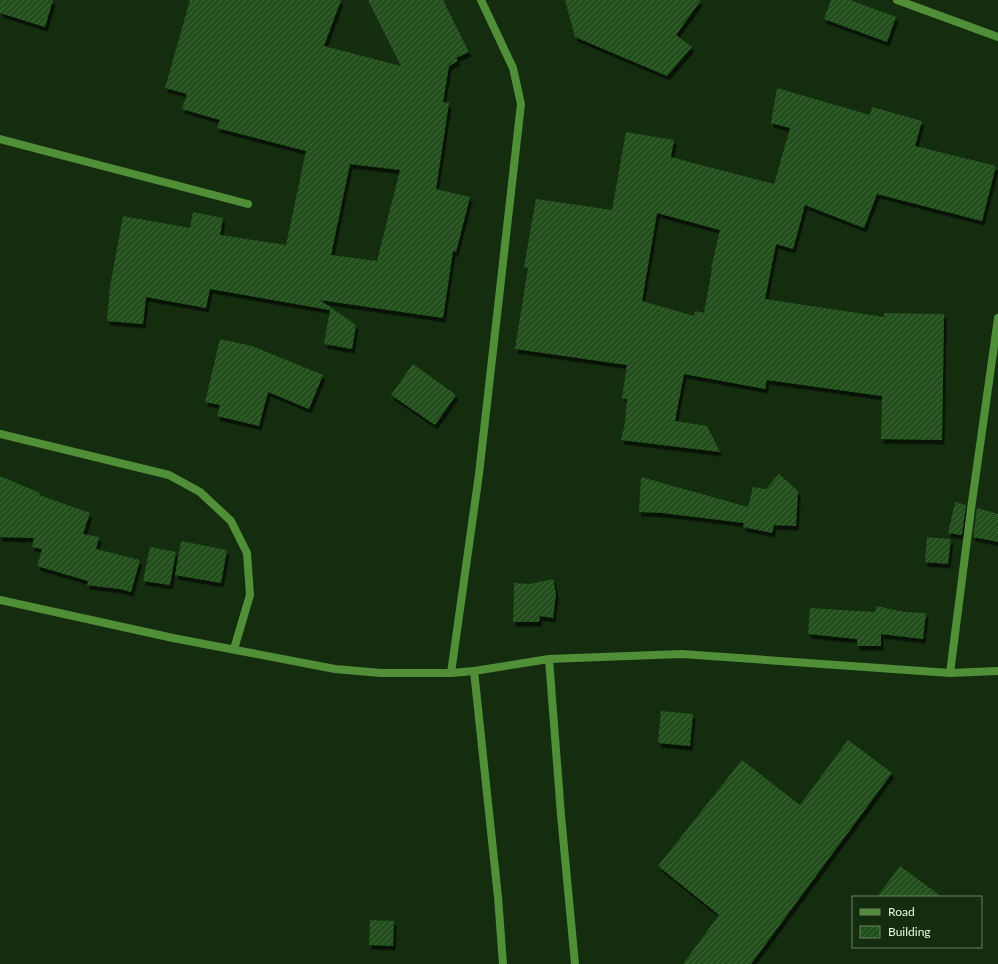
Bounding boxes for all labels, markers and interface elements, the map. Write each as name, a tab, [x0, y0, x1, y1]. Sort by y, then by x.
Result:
legend	[852, 896, 982, 948]
text: Road	[888, 904, 915, 919]
text: Building	[888, 924, 931, 939]

